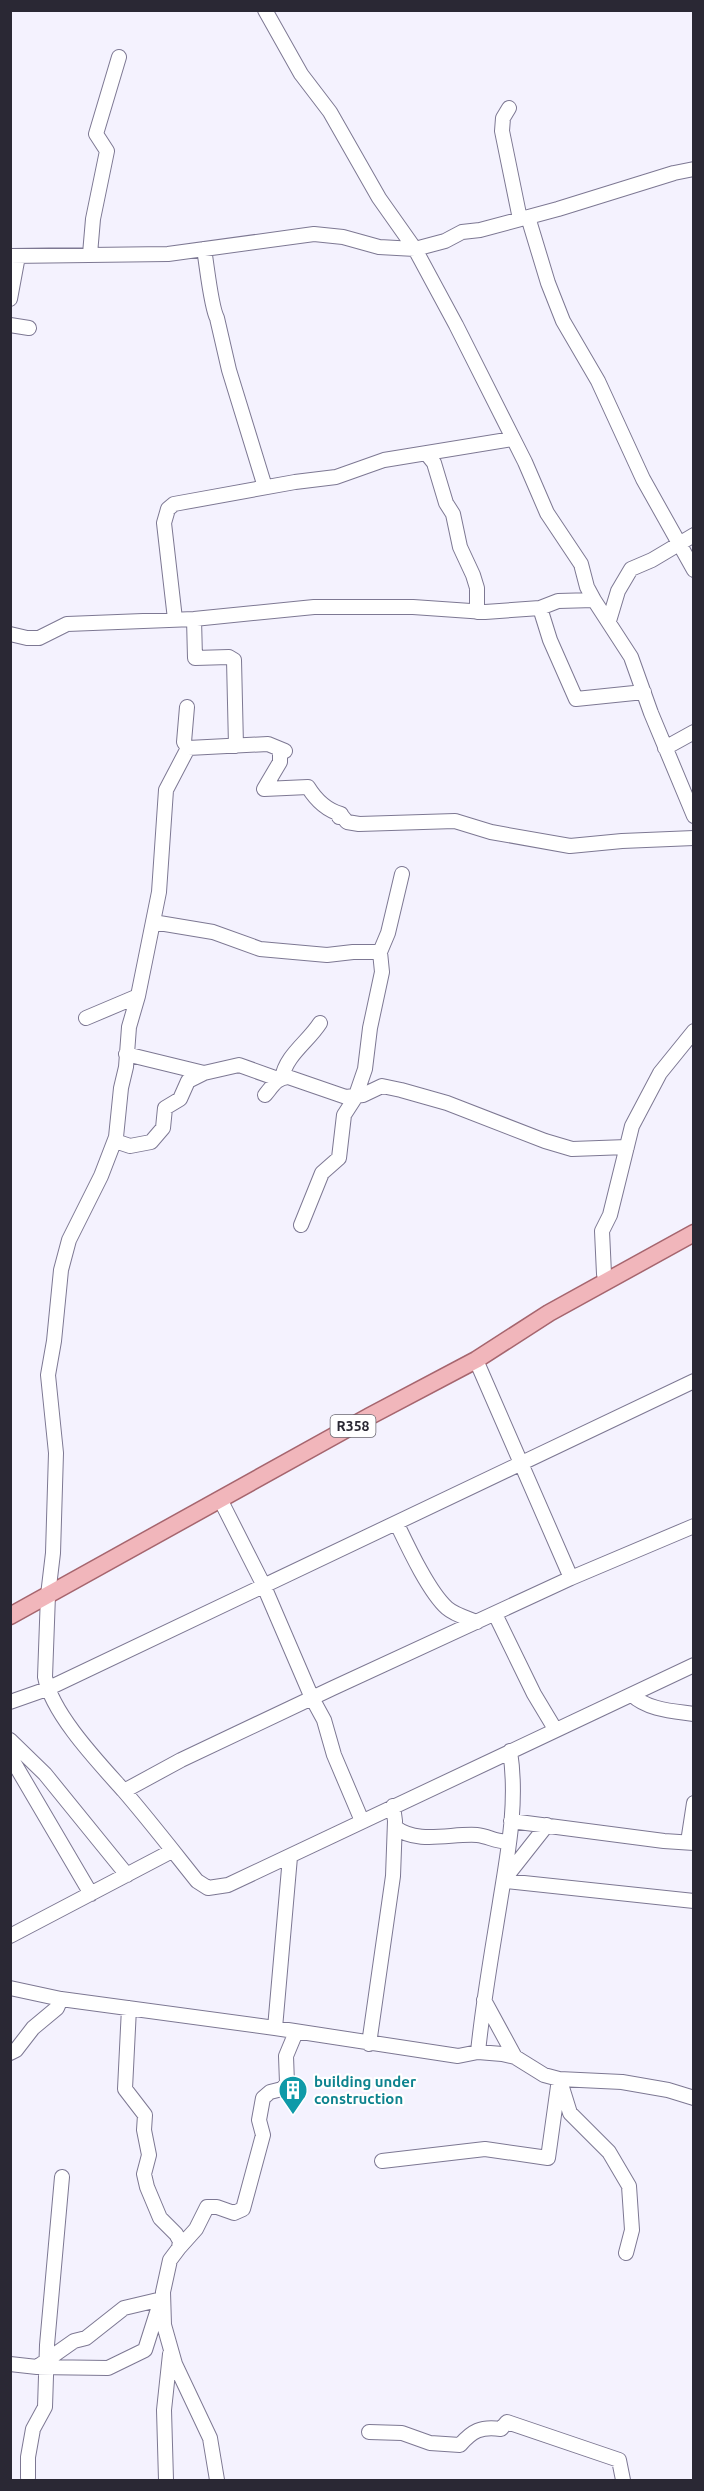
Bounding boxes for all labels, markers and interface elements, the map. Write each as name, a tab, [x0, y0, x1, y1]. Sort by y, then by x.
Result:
road number: R358	[330, 1415, 376, 1437]
place label: building under construction	[314, 2073, 417, 2107]
building icon: building under construction	[277, 2074, 309, 2116]

